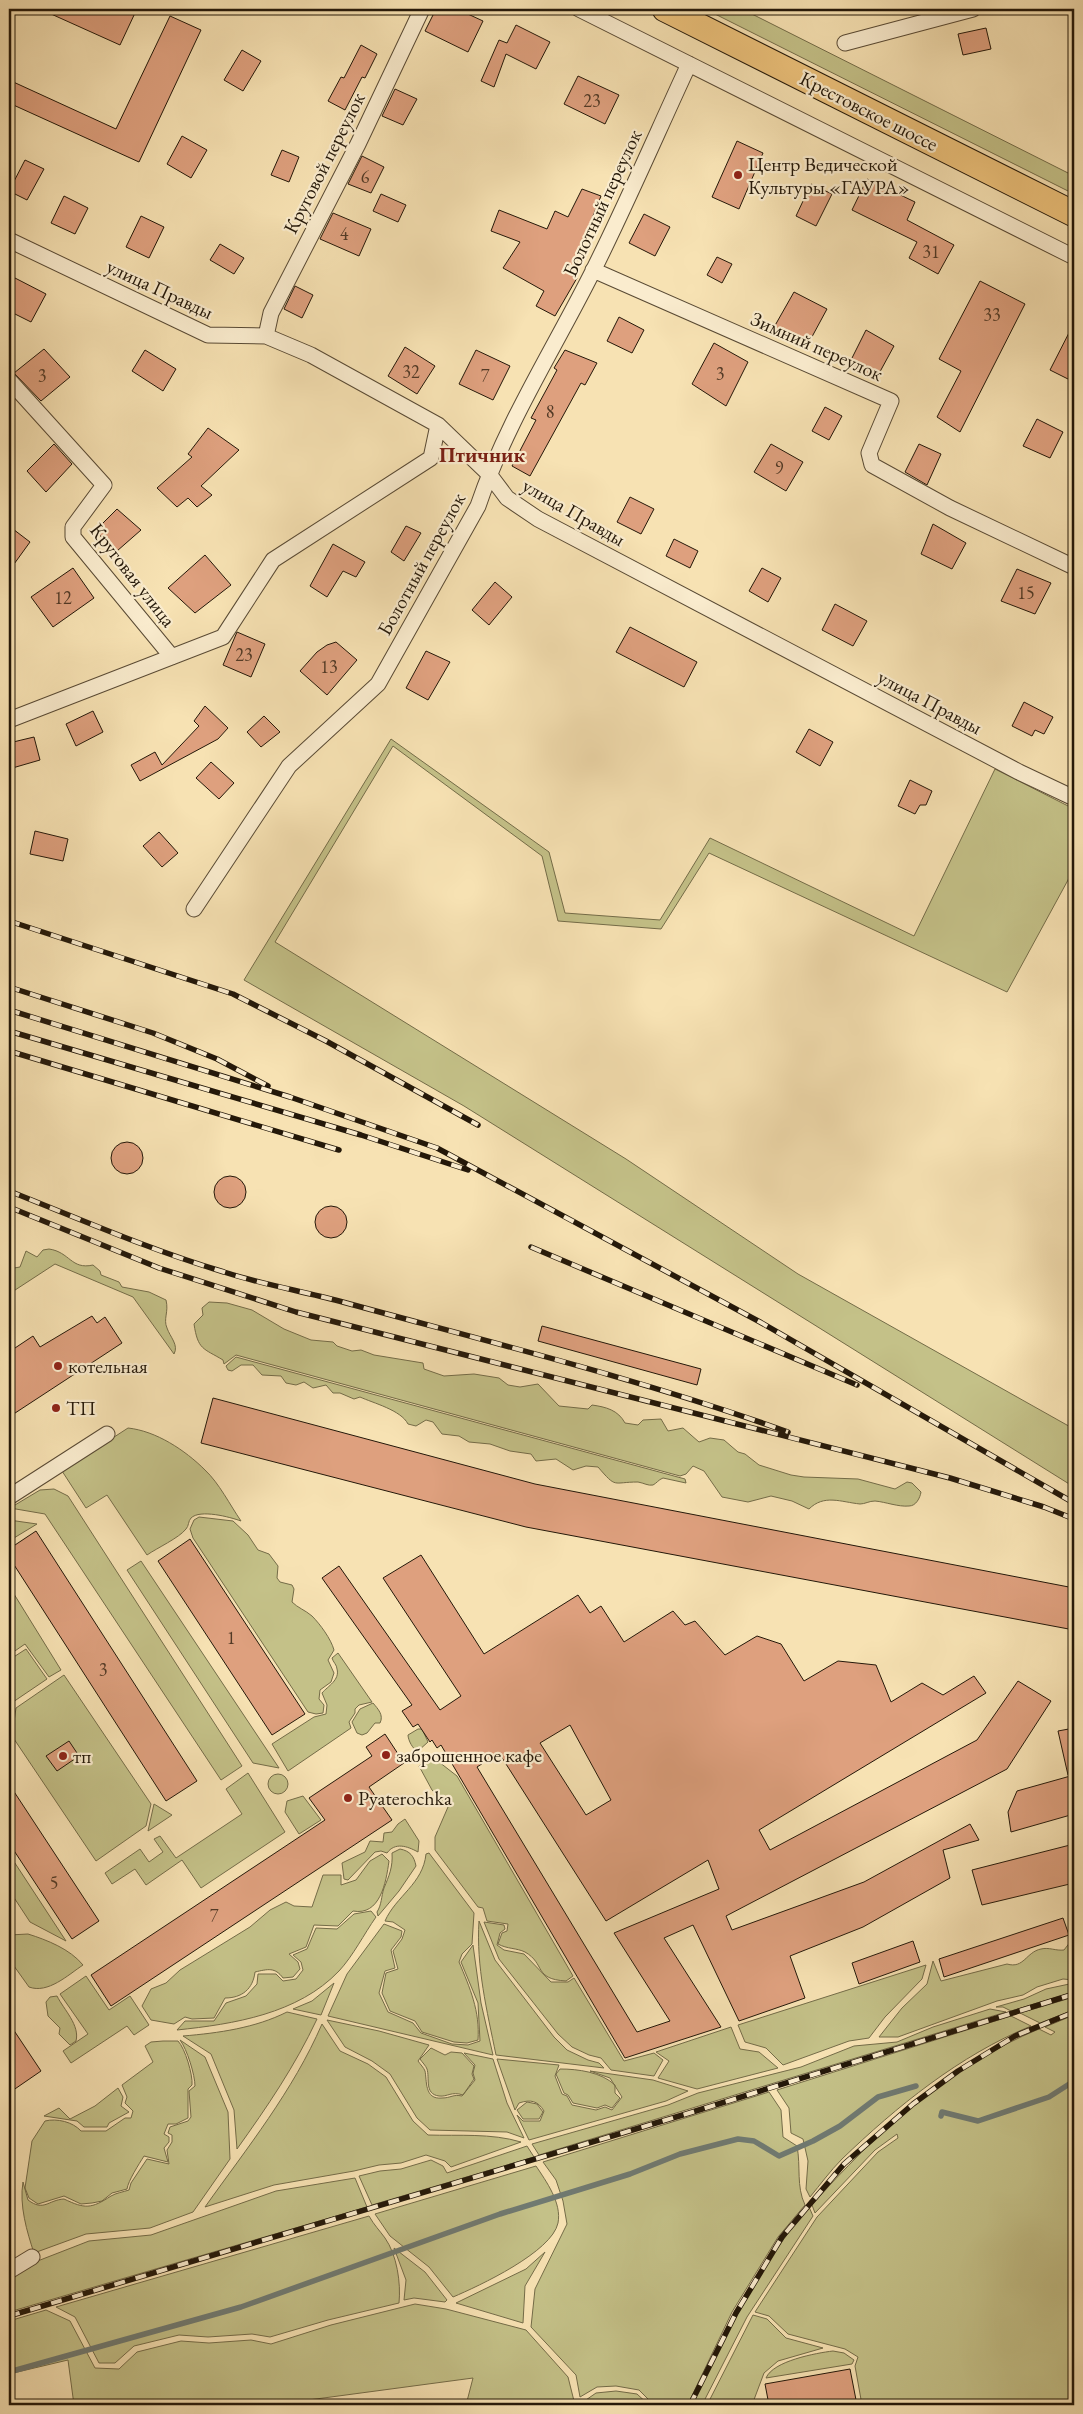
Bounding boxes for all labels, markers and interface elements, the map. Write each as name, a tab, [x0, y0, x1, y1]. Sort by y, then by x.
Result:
street label: Крестовское шоссе	[796, 65, 943, 157]
street label: Круговой переулок	[277, 88, 371, 238]
house number: 23	[583, 89, 601, 112]
street label: Болотный переулок	[557, 125, 648, 281]
place label: Центр Ведической Культуры «ГАУРА»	[748, 151, 910, 200]
house number: 6	[361, 165, 370, 188]
marker: Центр Ведической Культуры «ГАУРА»	[732, 169, 744, 181]
house number: 4	[340, 222, 349, 245]
house number: 31	[922, 240, 940, 263]
street label: улица Правды	[103, 253, 217, 325]
house number: 33	[983, 303, 1001, 326]
street label: Зимний переулок	[747, 305, 888, 387]
house number: 32	[402, 360, 420, 383]
house number: 3	[716, 362, 724, 385]
house number: 3	[38, 364, 46, 387]
house number: 7	[481, 364, 490, 387]
house number: 8	[546, 400, 554, 423]
district label: Птичник	[439, 441, 525, 468]
house number: 9	[775, 456, 784, 479]
street label: улица Правды	[518, 472, 630, 552]
street label: Болотный переулок	[371, 488, 471, 640]
street label: Круговая улица	[84, 518, 182, 632]
house number: 15	[1017, 581, 1035, 604]
house number: 12	[54, 586, 72, 609]
house number: 23	[235, 643, 253, 666]
house number: 13	[320, 655, 338, 678]
street label: улица Правды	[873, 664, 987, 740]
place label: котельная	[68, 1353, 148, 1379]
marker: котельная	[52, 1360, 64, 1372]
place label: ТП	[66, 1395, 96, 1421]
marker: ТП	[50, 1402, 62, 1414]
house number: 1	[227, 1626, 235, 1649]
house number: 3	[99, 1658, 107, 1681]
place label: заброшенное кафе	[396, 1742, 542, 1768]
place label: тп	[73, 1743, 91, 1769]
marker: заброшенное кафе	[380, 1749, 392, 1761]
marker: тп	[57, 1750, 69, 1762]
place label: Pyaterochka	[358, 1785, 452, 1811]
marker: Pyaterochka	[342, 1792, 354, 1804]
house number: 5	[50, 1871, 58, 1894]
house number: 7	[210, 1904, 219, 1927]

